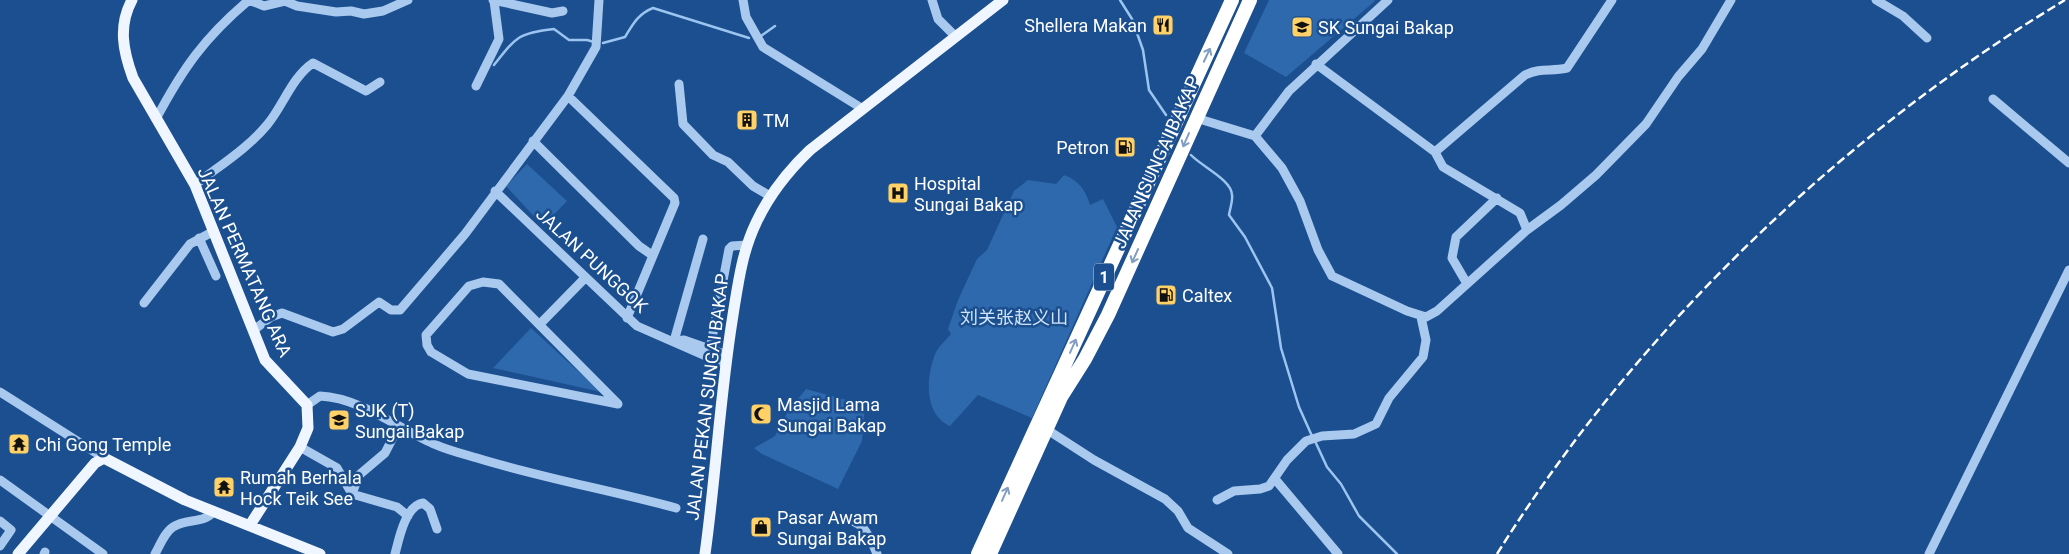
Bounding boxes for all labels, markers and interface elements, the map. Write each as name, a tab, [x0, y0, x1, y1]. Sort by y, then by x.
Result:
restaurant icon: Shellera Makan	[1151, 13, 1175, 37]
place label: Shellera Makan	[1024, 15, 1147, 36]
school or university icon: SK Sungai Bakap	[1290, 15, 1314, 39]
place label: SK Sungai Bakap	[1318, 17, 1454, 38]
one-way arrow	[1202, 48, 1212, 63]
street label: JALAN SUNGAI BAKAP	[1109, 73, 1203, 251]
building icon: TM	[735, 108, 759, 132]
place label: TM	[763, 110, 789, 131]
one-way arrow	[1181, 132, 1191, 147]
fuel station icon: Petron	[1113, 135, 1137, 159]
place label: Petron	[1056, 137, 1109, 158]
street label: JALAN PERMATANG ARA	[194, 164, 296, 360]
place label: Hospital Sungai Bakap	[914, 173, 1023, 215]
hospital icon: Hospital Sungai Bakap	[886, 181, 910, 205]
street label: JALAN PUNGGOK	[532, 203, 652, 317]
one-way arrow	[1130, 249, 1140, 264]
road number: 1	[1094, 264, 1114, 290]
street label: JALAN PEKAN SUNGAI BAKAP	[681, 273, 733, 521]
fuel station icon: Caltex	[1154, 283, 1178, 307]
place label: Caltex	[1182, 285, 1232, 306]
park label: 刘关张赵义山	[960, 307, 1068, 328]
one-way arrow	[1068, 339, 1078, 354]
place label: Masjid Lama Sungai Bakap	[777, 394, 886, 436]
place label: SJK (T) Sungai Bakap	[355, 400, 464, 442]
mosque icon: Masjid Lama Sungai Bakap	[749, 402, 773, 426]
school or university icon: SJK (T) Sungai Bakap	[327, 408, 351, 432]
temple icon: Chi Gong Temple	[7, 432, 31, 456]
place label: Chi Gong Temple	[35, 434, 171, 455]
place label: Rumah Berhala Hock Teik See	[240, 467, 362, 509]
temple icon: Rumah Berhala Hock Teik See	[212, 475, 236, 499]
one-way arrow	[1001, 487, 1011, 502]
place label: Pasar Awam Sungai Bakap	[777, 507, 886, 549]
shop icon: Pasar Awam Sungai Bakap	[749, 515, 773, 539]

